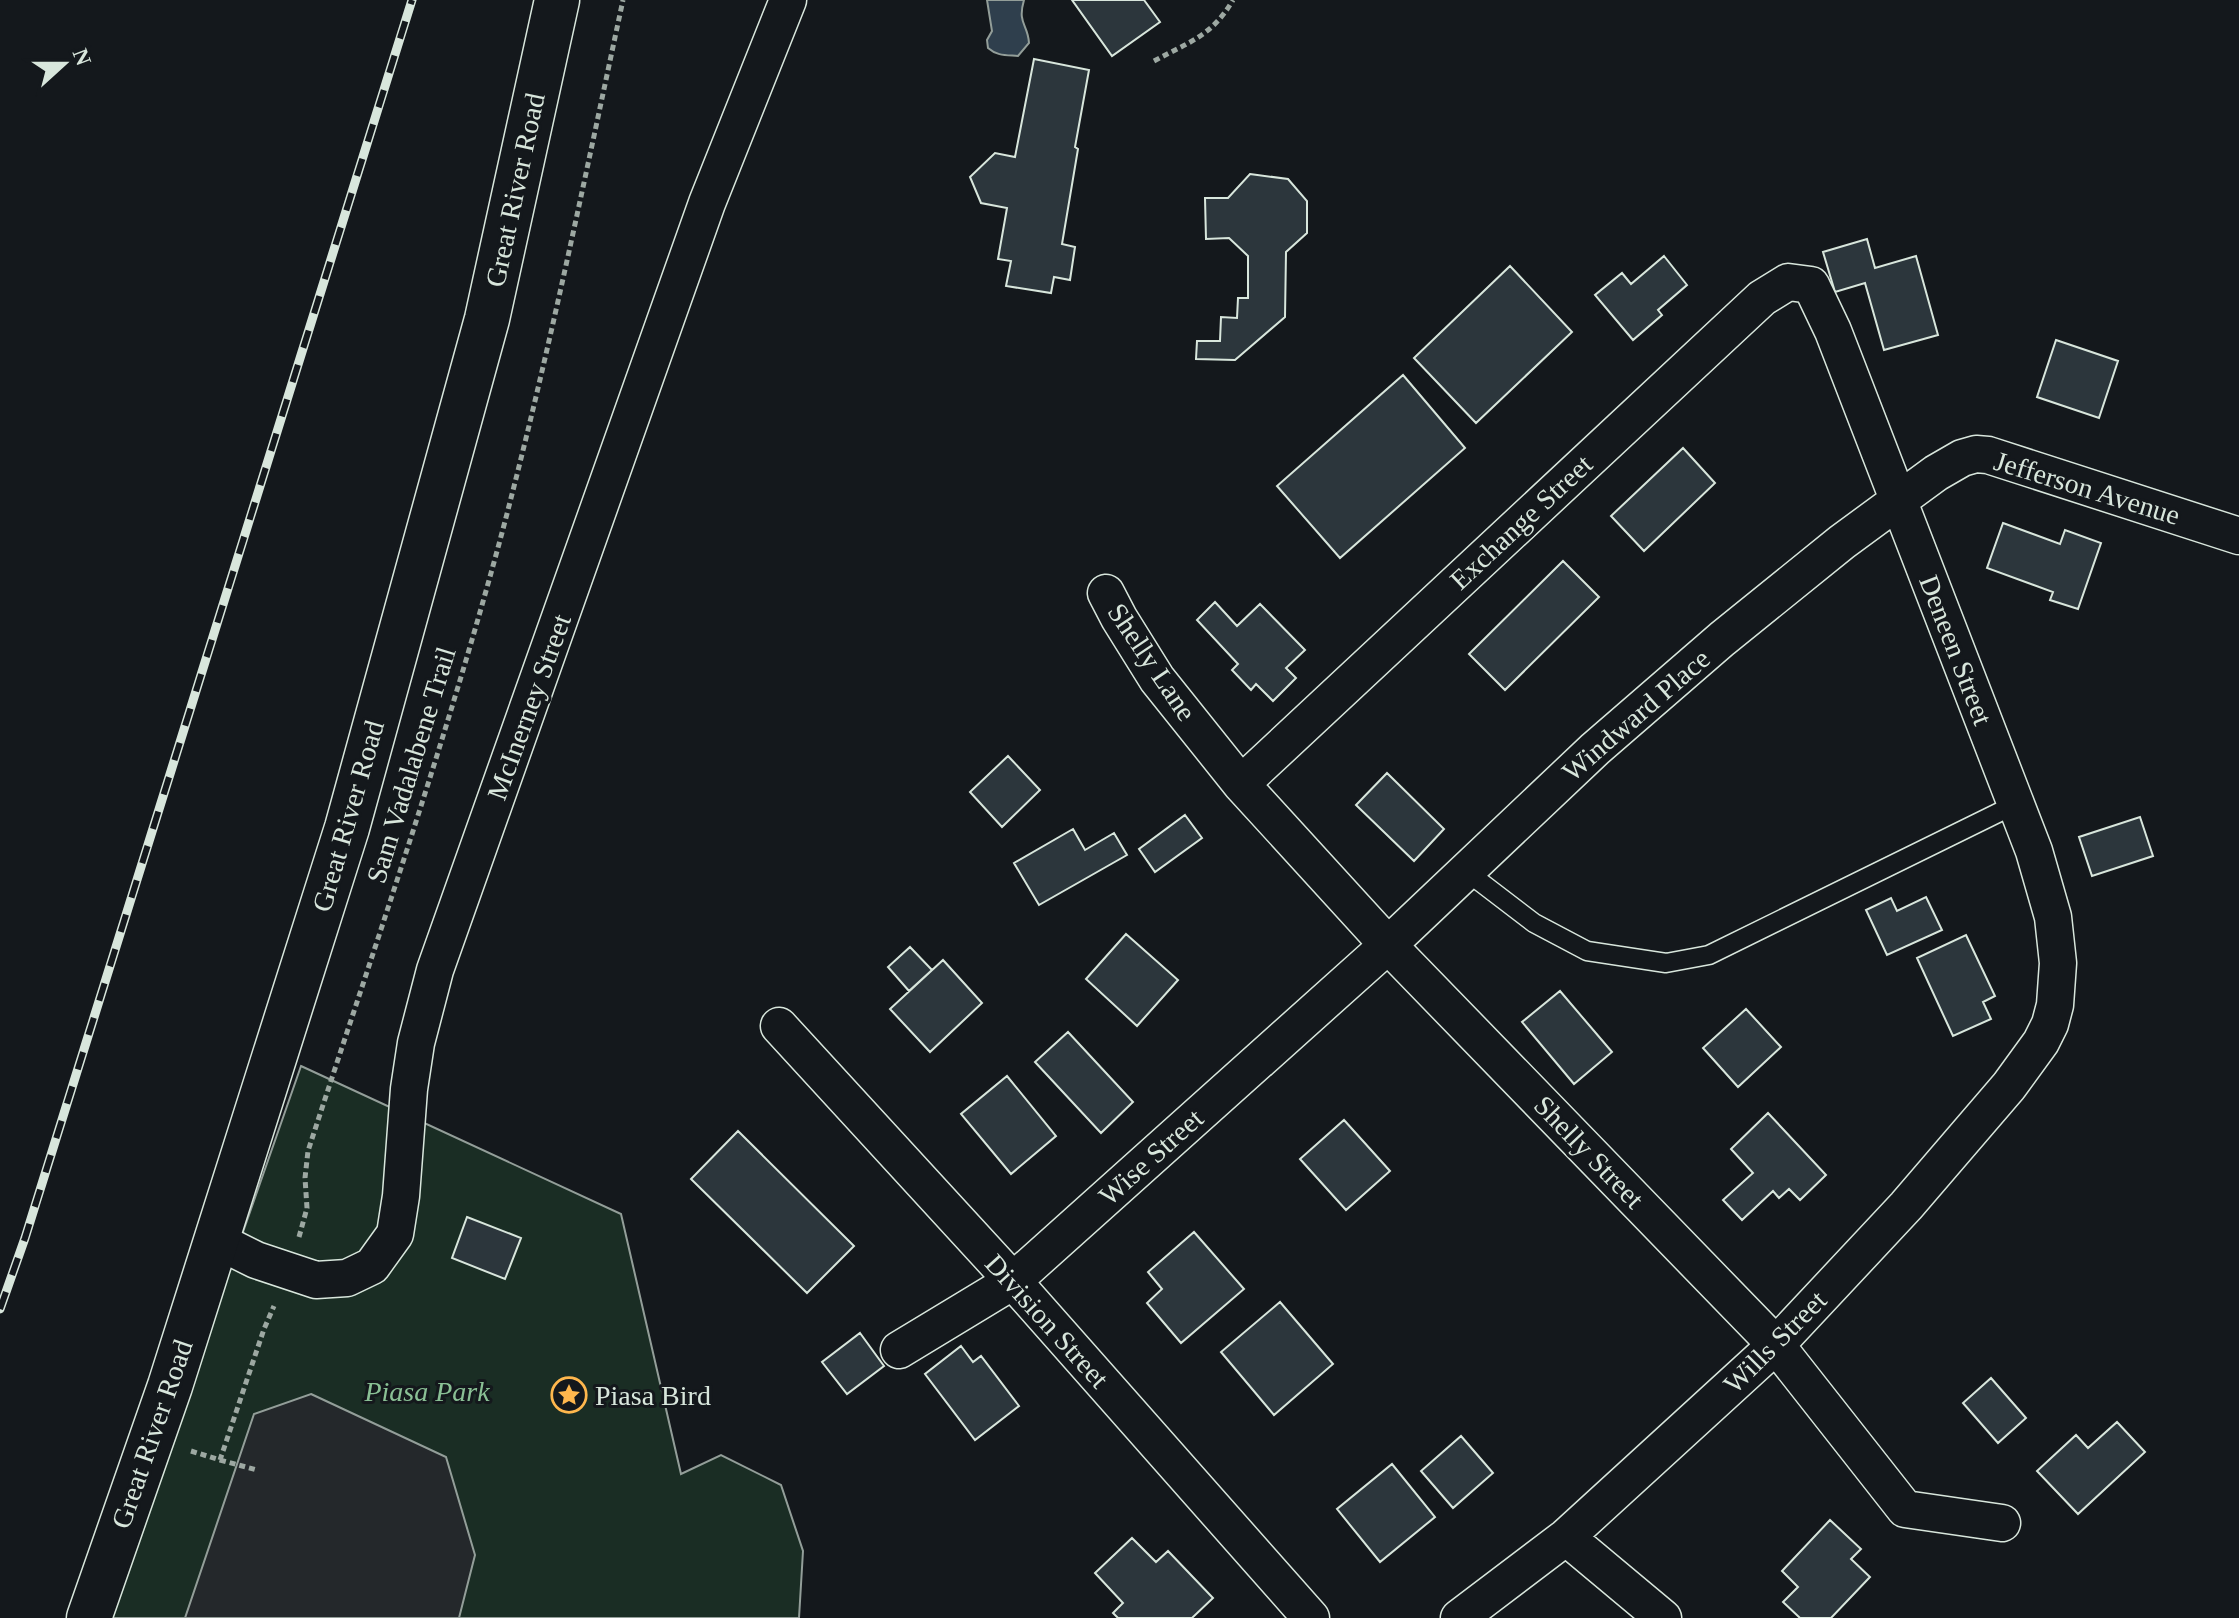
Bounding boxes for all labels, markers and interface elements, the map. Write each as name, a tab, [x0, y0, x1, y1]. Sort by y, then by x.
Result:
north arrow	[24, 24, 104, 104]
text: N	[68, 45, 97, 69]
street label: Great River Road	[479, 90, 551, 290]
street label: Jefferson Avenue	[1990, 445, 2184, 531]
street label: Exchange Street	[1444, 448, 1599, 596]
street label: Deneen Street	[1913, 571, 1999, 729]
street label: Shelly Lane	[1102, 598, 1202, 726]
street label: McInerney Street	[481, 610, 577, 804]
street label: Sam Vadalabene Trail	[360, 643, 462, 887]
street label: Windward Place	[1556, 643, 1716, 787]
street label: Great River Road	[306, 717, 390, 915]
street label: Shelly Street	[1528, 1089, 1650, 1215]
street label: Wise Street	[1093, 1102, 1209, 1212]
street label: Division Street	[979, 1248, 1115, 1394]
street label: Wills Street	[1717, 1284, 1833, 1400]
street label: Great River Road	[105, 1336, 199, 1532]
park label: Piasa Park	[363, 1376, 490, 1407]
place icon: Piasa Bird	[550, 1376, 588, 1414]
place label: Piasa Bird	[595, 1380, 711, 1411]

